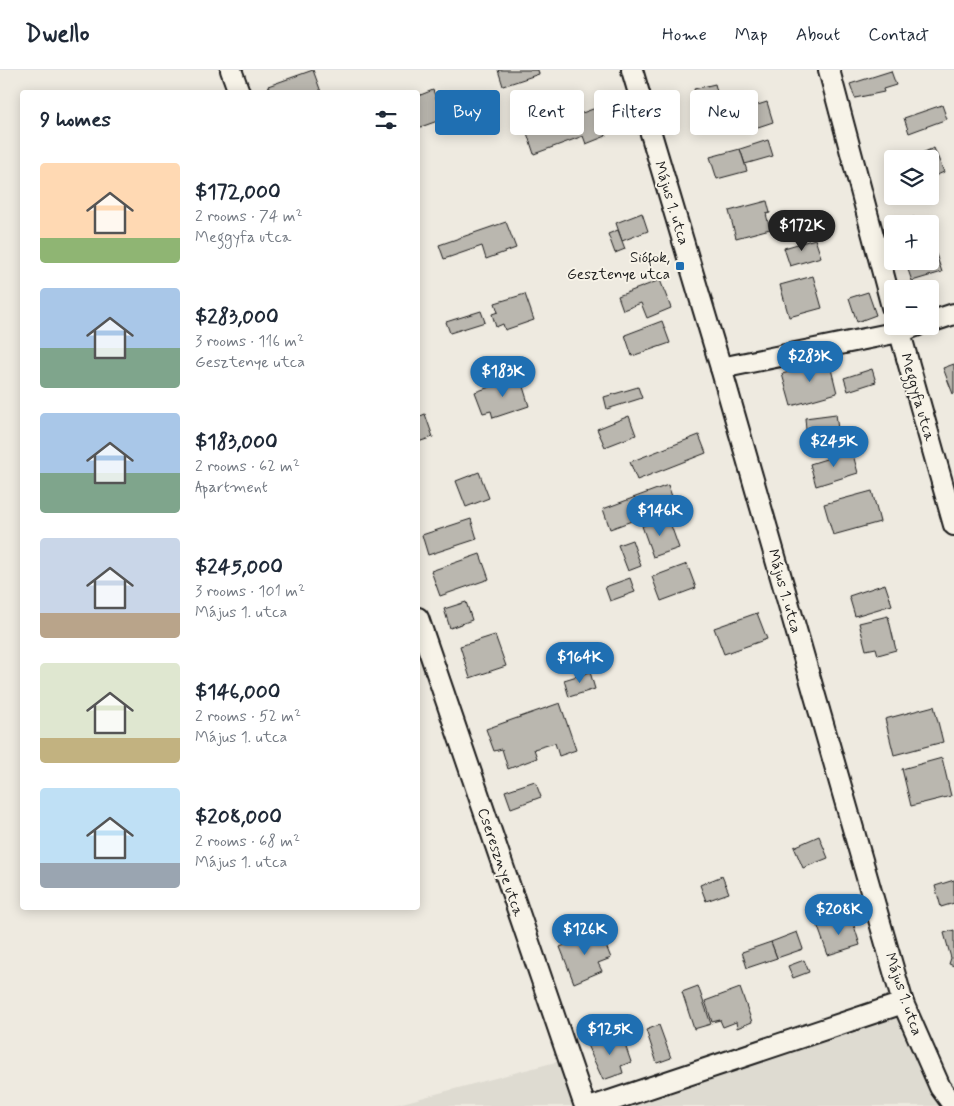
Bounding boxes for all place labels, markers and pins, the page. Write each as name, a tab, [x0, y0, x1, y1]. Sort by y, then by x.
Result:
pin: $172K	[767, 210, 837, 252]
place label: Siófok, Gesztenye utca	[567, 248, 670, 285]
marker: Siófok, Gesztenye utca	[674, 260, 686, 272]
pin: $283K	[775, 340, 845, 383]
pin: $183K	[468, 356, 538, 398]
pin: $245K	[799, 426, 869, 468]
pin: $146K	[625, 494, 695, 537]
pin: $164K	[545, 642, 615, 684]
pin: $208K	[804, 894, 874, 936]
pin: $126K	[550, 914, 620, 956]
pin: $125K	[575, 1014, 645, 1056]

